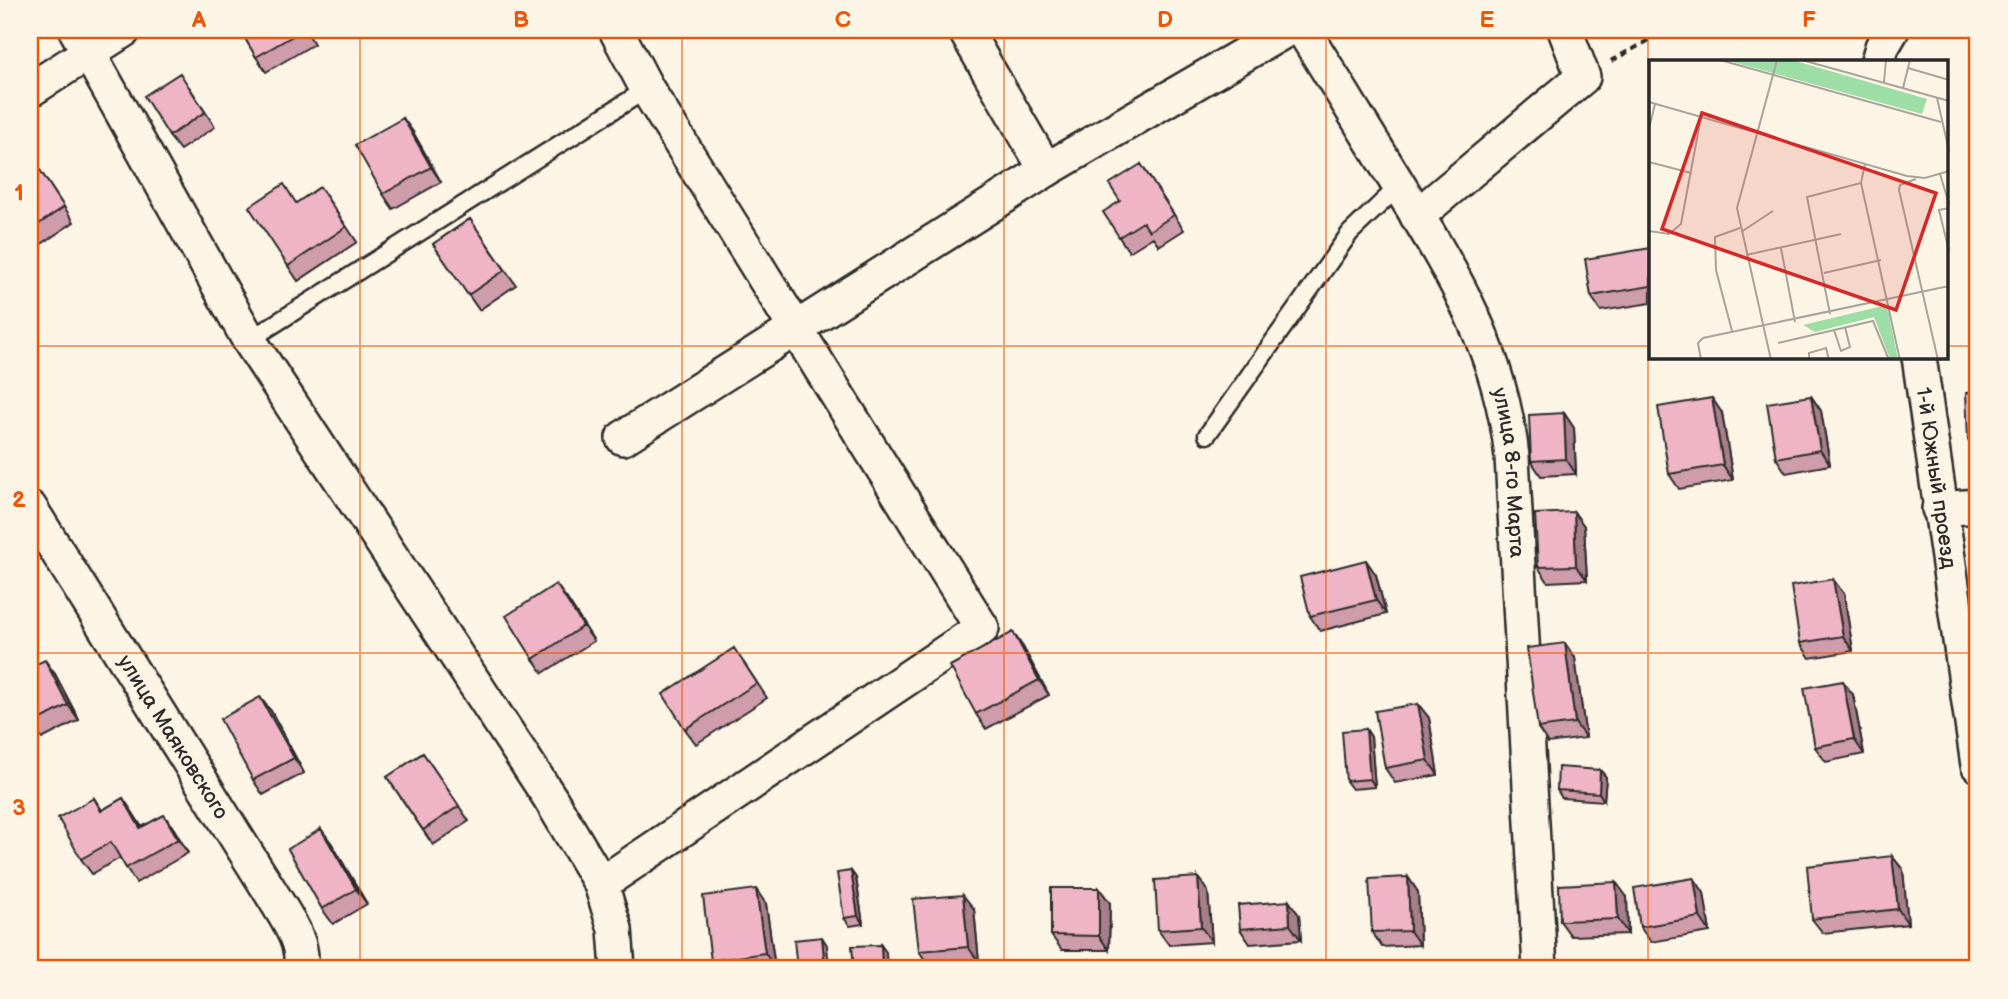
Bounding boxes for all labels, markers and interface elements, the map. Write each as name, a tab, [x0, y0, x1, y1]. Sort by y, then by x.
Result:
text: A	[191, 6, 207, 34]
text: B	[513, 6, 529, 34]
text: C	[835, 6, 851, 34]
text: D	[1157, 6, 1173, 34]
text: E	[1480, 6, 1495, 34]
text: F	[1802, 6, 1816, 34]
inset map	[1649, 60, 1948, 359]
text: 1	[14, 179, 24, 207]
street label: улица 8-го Марта	[1487, 385, 1530, 559]
street label: 1-й Южный проезд	[1911, 385, 1962, 570]
text: 2	[12, 486, 26, 514]
street label: улица Маяковского	[113, 650, 234, 824]
text: 3	[12, 794, 26, 822]

